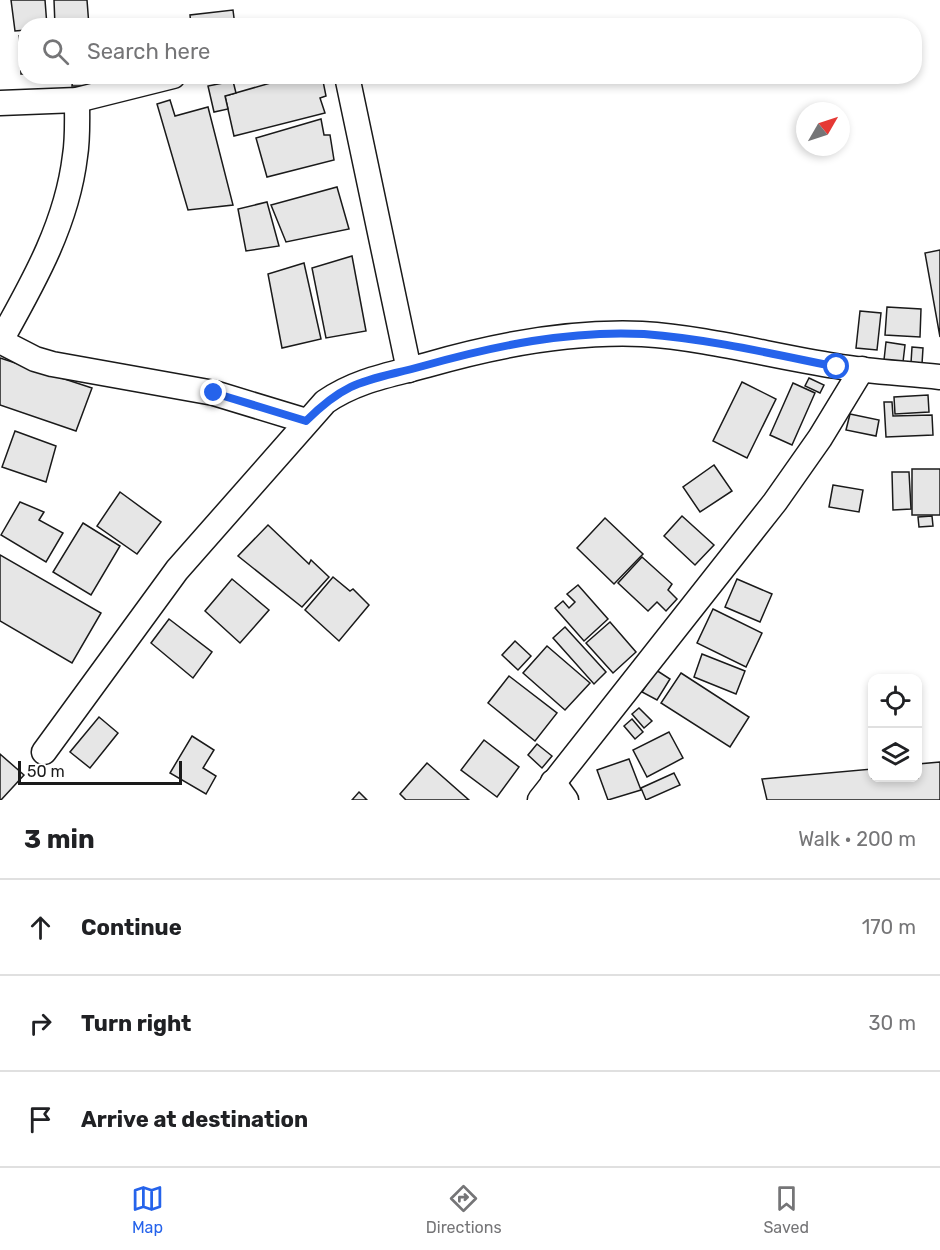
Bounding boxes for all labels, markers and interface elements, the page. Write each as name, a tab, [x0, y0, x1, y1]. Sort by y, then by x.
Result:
search box	[18, 18, 922, 84]
icon: search	[39, 35, 72, 68]
text: Search here	[87, 38, 210, 65]
north arrow	[796, 102, 850, 156]
route start	[823, 353, 849, 379]
route end	[200, 379, 226, 405]
map controls	[868, 674, 922, 782]
button: locate	[868, 674, 922, 728]
button: layers	[868, 728, 922, 782]
scale bar	[18, 758, 182, 786]
text: 50 m	[27, 762, 65, 781]
text: 3 min	[24, 824, 95, 855]
text: Walk · 200 m	[798, 827, 916, 851]
icon: ahead	[24, 911, 57, 944]
text: Continue	[81, 914, 182, 941]
text: 170 m	[862, 915, 916, 939]
icon: right	[24, 1007, 57, 1040]
text: Turn right	[81, 1010, 191, 1037]
text: 30 m	[869, 1011, 916, 1035]
icon: arrive	[24, 1103, 57, 1136]
text: Arrive at destination	[81, 1106, 308, 1133]
tab: Map	[131, 1182, 164, 1237]
tab: Directions	[426, 1182, 502, 1237]
tab: Saved	[763, 1182, 809, 1237]

